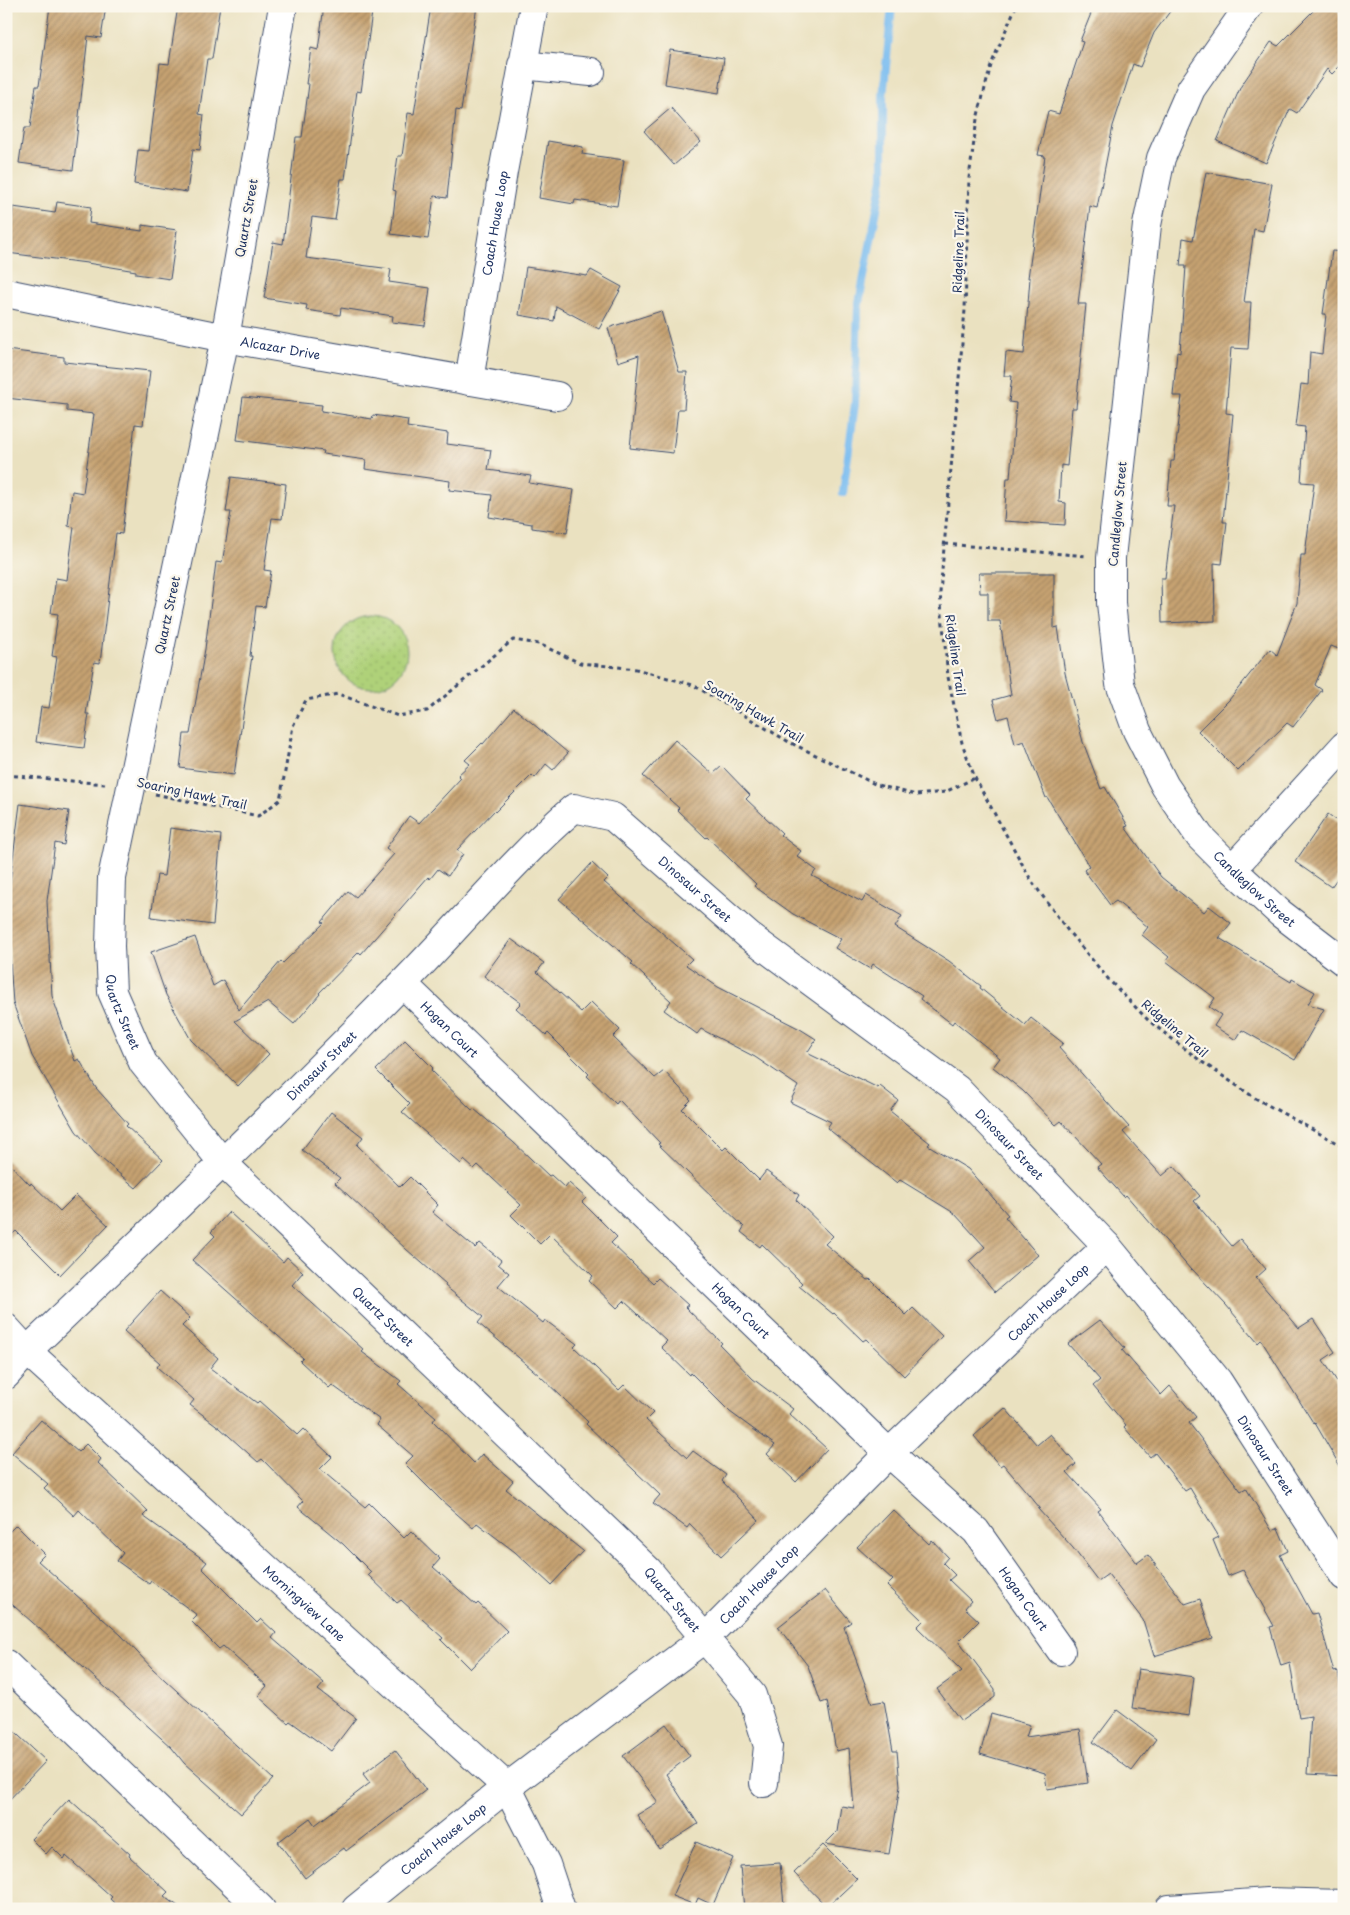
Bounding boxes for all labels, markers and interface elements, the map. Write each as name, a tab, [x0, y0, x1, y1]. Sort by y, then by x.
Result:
street label: Coach House Loop	[477, 169, 512, 277]
street label: Quartz Street	[230, 177, 262, 259]
street label: Ridgeline Trail	[948, 211, 968, 293]
street label: Alcazar Drive	[239, 332, 322, 364]
street label: Candleglow Street	[1103, 460, 1131, 567]
street label: Quartz Street	[150, 574, 184, 656]
street label: Ridgeline Trail	[941, 613, 971, 697]
street label: Soaring Hawk Trail	[701, 675, 807, 747]
street label: Soaring Hawk Trail	[135, 773, 249, 813]
street label: Candleglow Street	[1209, 846, 1300, 931]
street label: Dinosaur Street	[655, 852, 736, 926]
street label: Quartz Street	[102, 974, 145, 1053]
street label: Ridgeline Trail	[1138, 995, 1212, 1061]
street label: Hogan Court	[417, 997, 483, 1061]
street label: Dinosaur Street	[282, 1026, 360, 1104]
street label: Dinosaur Street	[971, 1105, 1048, 1184]
street label: Coach House Loop	[1003, 1259, 1093, 1345]
street label: Hogan Court	[708, 1278, 774, 1343]
street label: Quartz Street	[348, 1282, 418, 1350]
street label: Dinosaur Street	[1233, 1412, 1299, 1499]
street label: Coach House Loop	[715, 1540, 803, 1628]
street label: Morningview Lane	[259, 1561, 350, 1645]
street label: Quartz Street	[640, 1563, 705, 1636]
street label: Hogan Court	[995, 1563, 1053, 1634]
street label: Coach House Loop	[396, 1798, 490, 1879]

